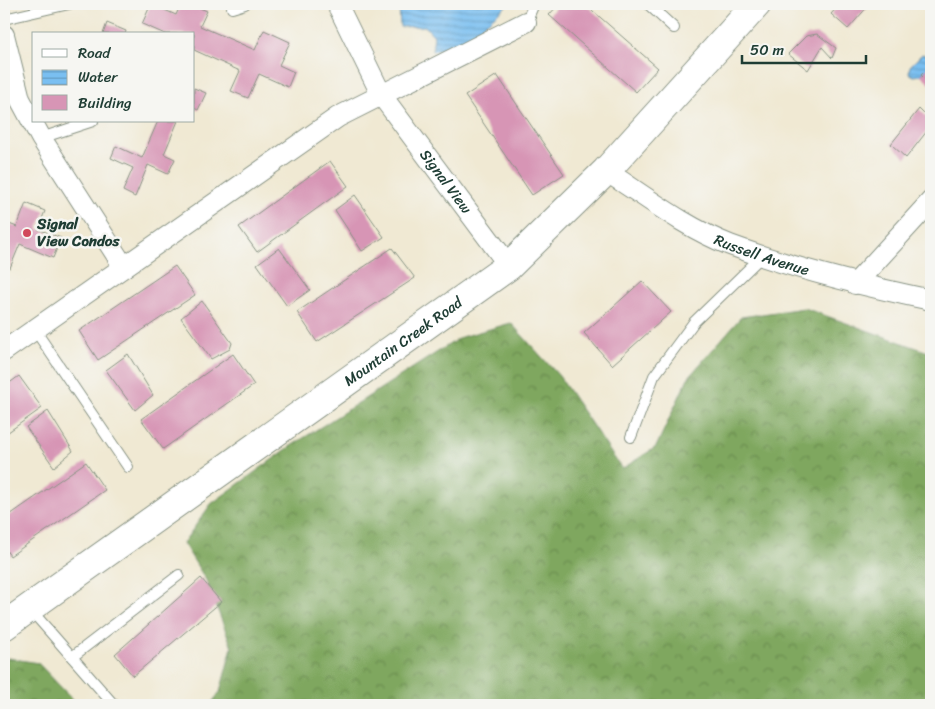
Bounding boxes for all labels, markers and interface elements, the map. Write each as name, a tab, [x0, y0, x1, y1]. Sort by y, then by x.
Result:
legend	[32, 32, 195, 122]
scale bar	[742, 32, 866, 64]
text: 50 m	[750, 37, 785, 63]
text: Road	[78, 40, 111, 66]
text: Water	[78, 64, 118, 90]
text: Building	[78, 90, 132, 116]
street label: Signal View	[413, 143, 479, 220]
place label: Signal View Condos	[36, 211, 120, 254]
marker: Signal View Condos	[21, 227, 33, 239]
street label: Russell Avenue	[710, 227, 813, 283]
street label: Mountain Creek Road	[338, 289, 469, 393]

